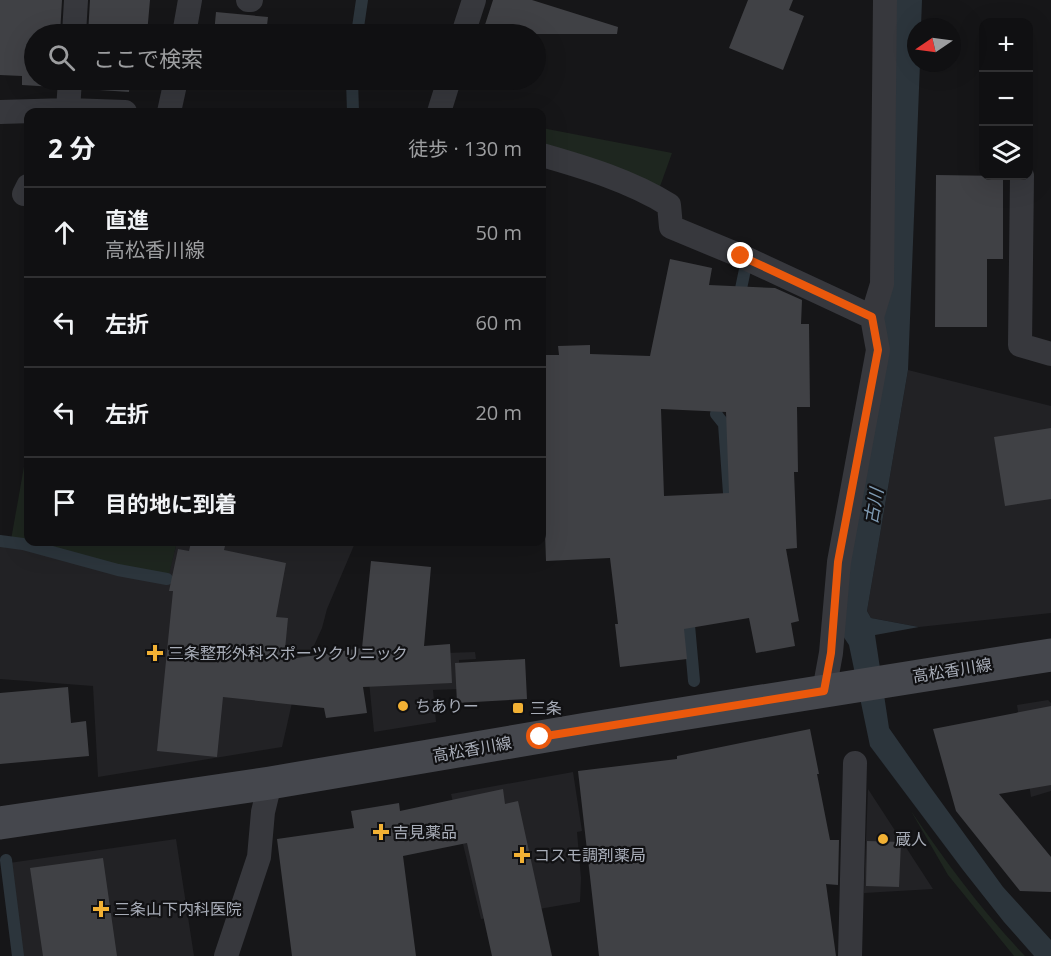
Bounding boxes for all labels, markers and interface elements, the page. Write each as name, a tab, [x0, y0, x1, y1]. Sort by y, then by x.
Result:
north arrow	[907, 18, 961, 72]
map controls	[979, 18, 1033, 180]
button: +	[979, 18, 1033, 72]
search box	[24, 24, 546, 90]
icon: search	[45, 41, 78, 74]
text: ここで検索	[93, 43, 203, 73]
button: −	[979, 72, 1033, 126]
button: layers	[979, 126, 1033, 180]
text: 2 分	[48, 130, 96, 166]
text: 徒歩 · 130 m	[408, 135, 522, 162]
text: 直進	[105, 204, 149, 234]
icon: ahead	[48, 216, 81, 249]
text: 50 m	[475, 219, 522, 246]
text: 高松香川線	[105, 236, 205, 263]
route end	[727, 242, 753, 268]
icon: left	[48, 306, 81, 339]
text: 左折	[105, 308, 149, 338]
text: 60 m	[475, 309, 522, 336]
icon: left	[48, 396, 81, 429]
text: 左折	[105, 398, 149, 428]
text: 20 m	[475, 399, 522, 426]
water label: 古川	[858, 484, 888, 526]
icon: arrive	[48, 486, 81, 519]
text: 目的地に到着	[105, 488, 237, 518]
place label: 三条整形外科スポーツクリニック	[168, 642, 408, 664]
marker: 三条整形外科スポーツクリニック	[146, 644, 164, 662]
street label: 高松香川線	[911, 653, 993, 687]
place label: ちありー	[415, 695, 479, 717]
place label: 三条	[530, 697, 562, 719]
marker: ちありー	[396, 699, 410, 713]
marker: 三条	[511, 701, 525, 715]
route start	[526, 723, 552, 749]
street label: 高松香川線	[431, 731, 513, 767]
place label: 吉見薬品	[393, 821, 457, 843]
marker: 吉見薬品	[374, 825, 388, 839]
place label: 蔵人	[895, 828, 927, 850]
marker: 蔵人	[876, 832, 890, 846]
place label: コスモ調剤薬局	[534, 844, 646, 866]
marker: コスモ調剤薬局	[515, 848, 529, 862]
place label: 三条山下内科医院	[114, 898, 242, 920]
marker: 三条山下内科医院	[92, 900, 110, 918]

